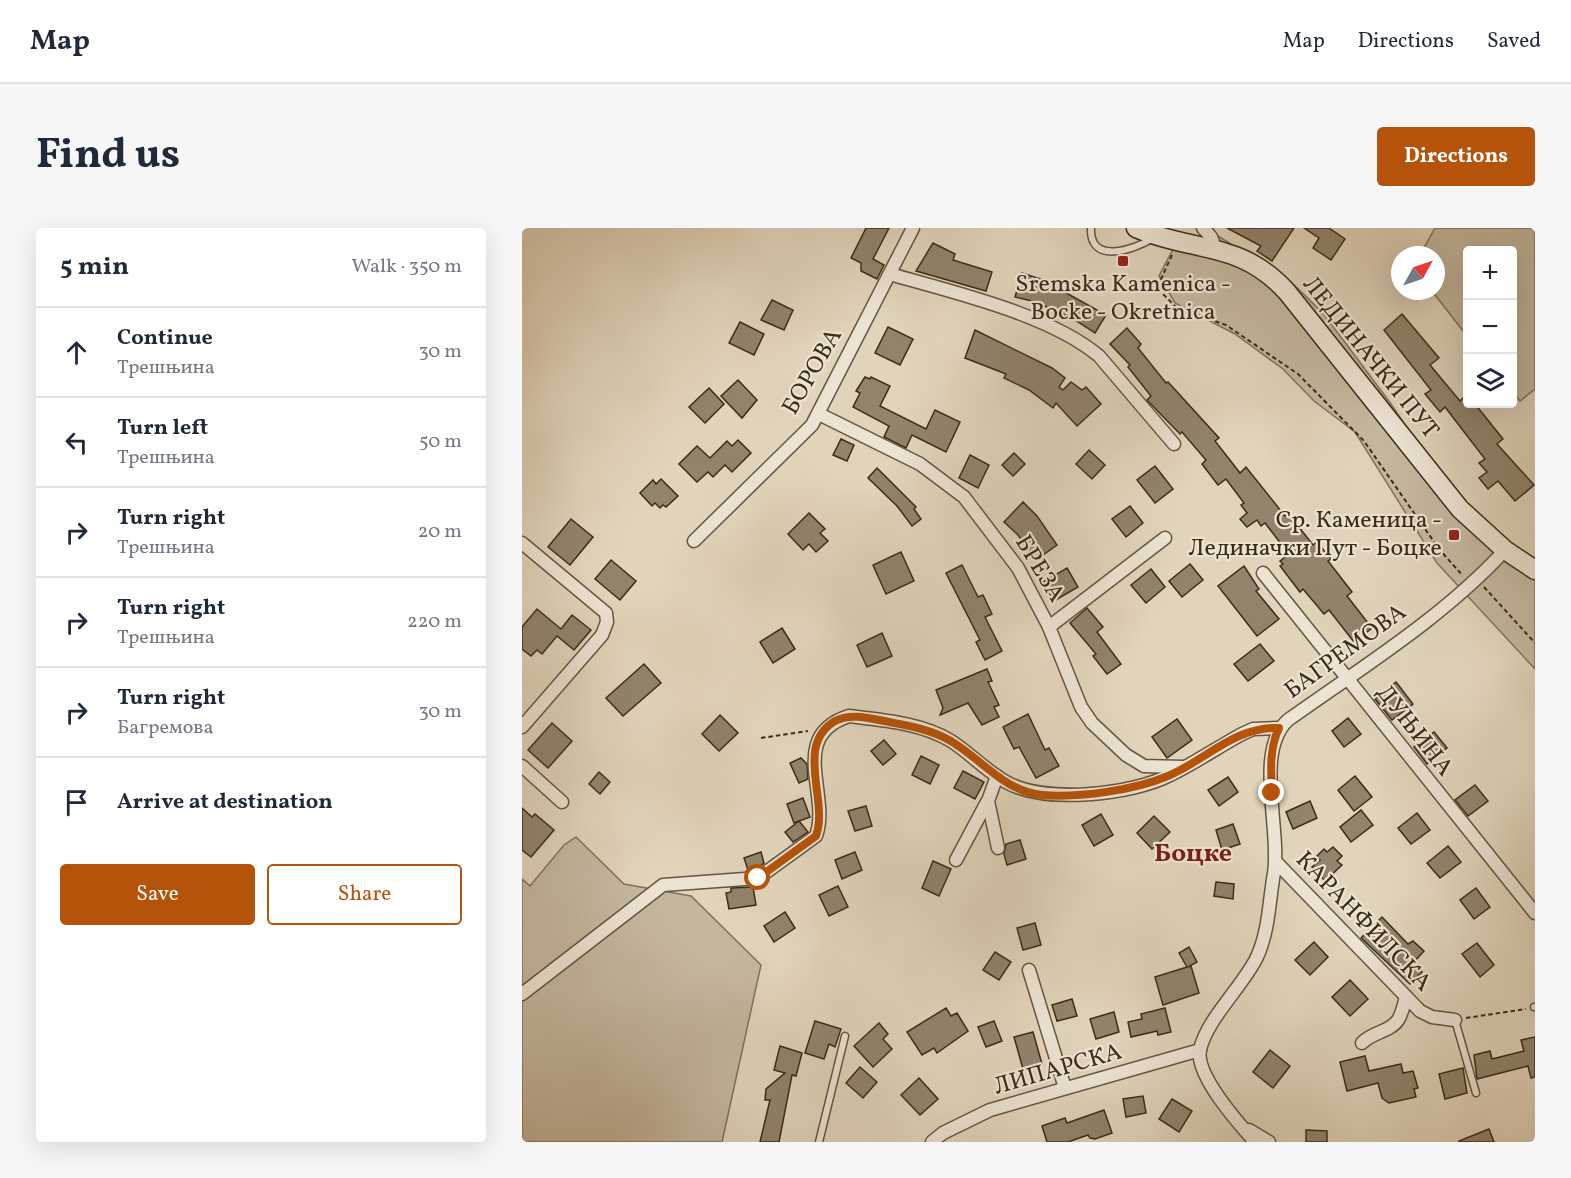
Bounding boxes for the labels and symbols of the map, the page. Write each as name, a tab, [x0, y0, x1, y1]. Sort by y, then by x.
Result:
north arrow	[1391, 246, 1445, 300]
marker: Sremska Kamenica - Bocke - Okretnica	[1116, 254, 1130, 268]
place label: Sremska Kamenica - Bocke - Okretnica	[1015, 268, 1231, 330]
street label: ЛЕДИНАЧКИ ПУТ	[1294, 269, 1446, 447]
street label: БОРОВА	[775, 322, 852, 422]
place label: Ср. Каменица - Лединачки Пут - Боцке	[1188, 504, 1442, 566]
marker: Ср. Каменица - Лединачки Пут - Боцке	[1447, 528, 1461, 542]
street label: БРЕЗА	[1006, 529, 1072, 609]
street label: БАГРЕМОВА	[1278, 596, 1414, 708]
street label: ДУЊИНА	[1367, 678, 1461, 784]
route end	[1258, 779, 1284, 805]
district label: Боцке	[1154, 836, 1232, 872]
street label: КАРАНФИЛСКА	[1287, 844, 1439, 1000]
route start	[744, 864, 770, 890]
street label: ЛИПАРСКА	[990, 1035, 1126, 1105]

